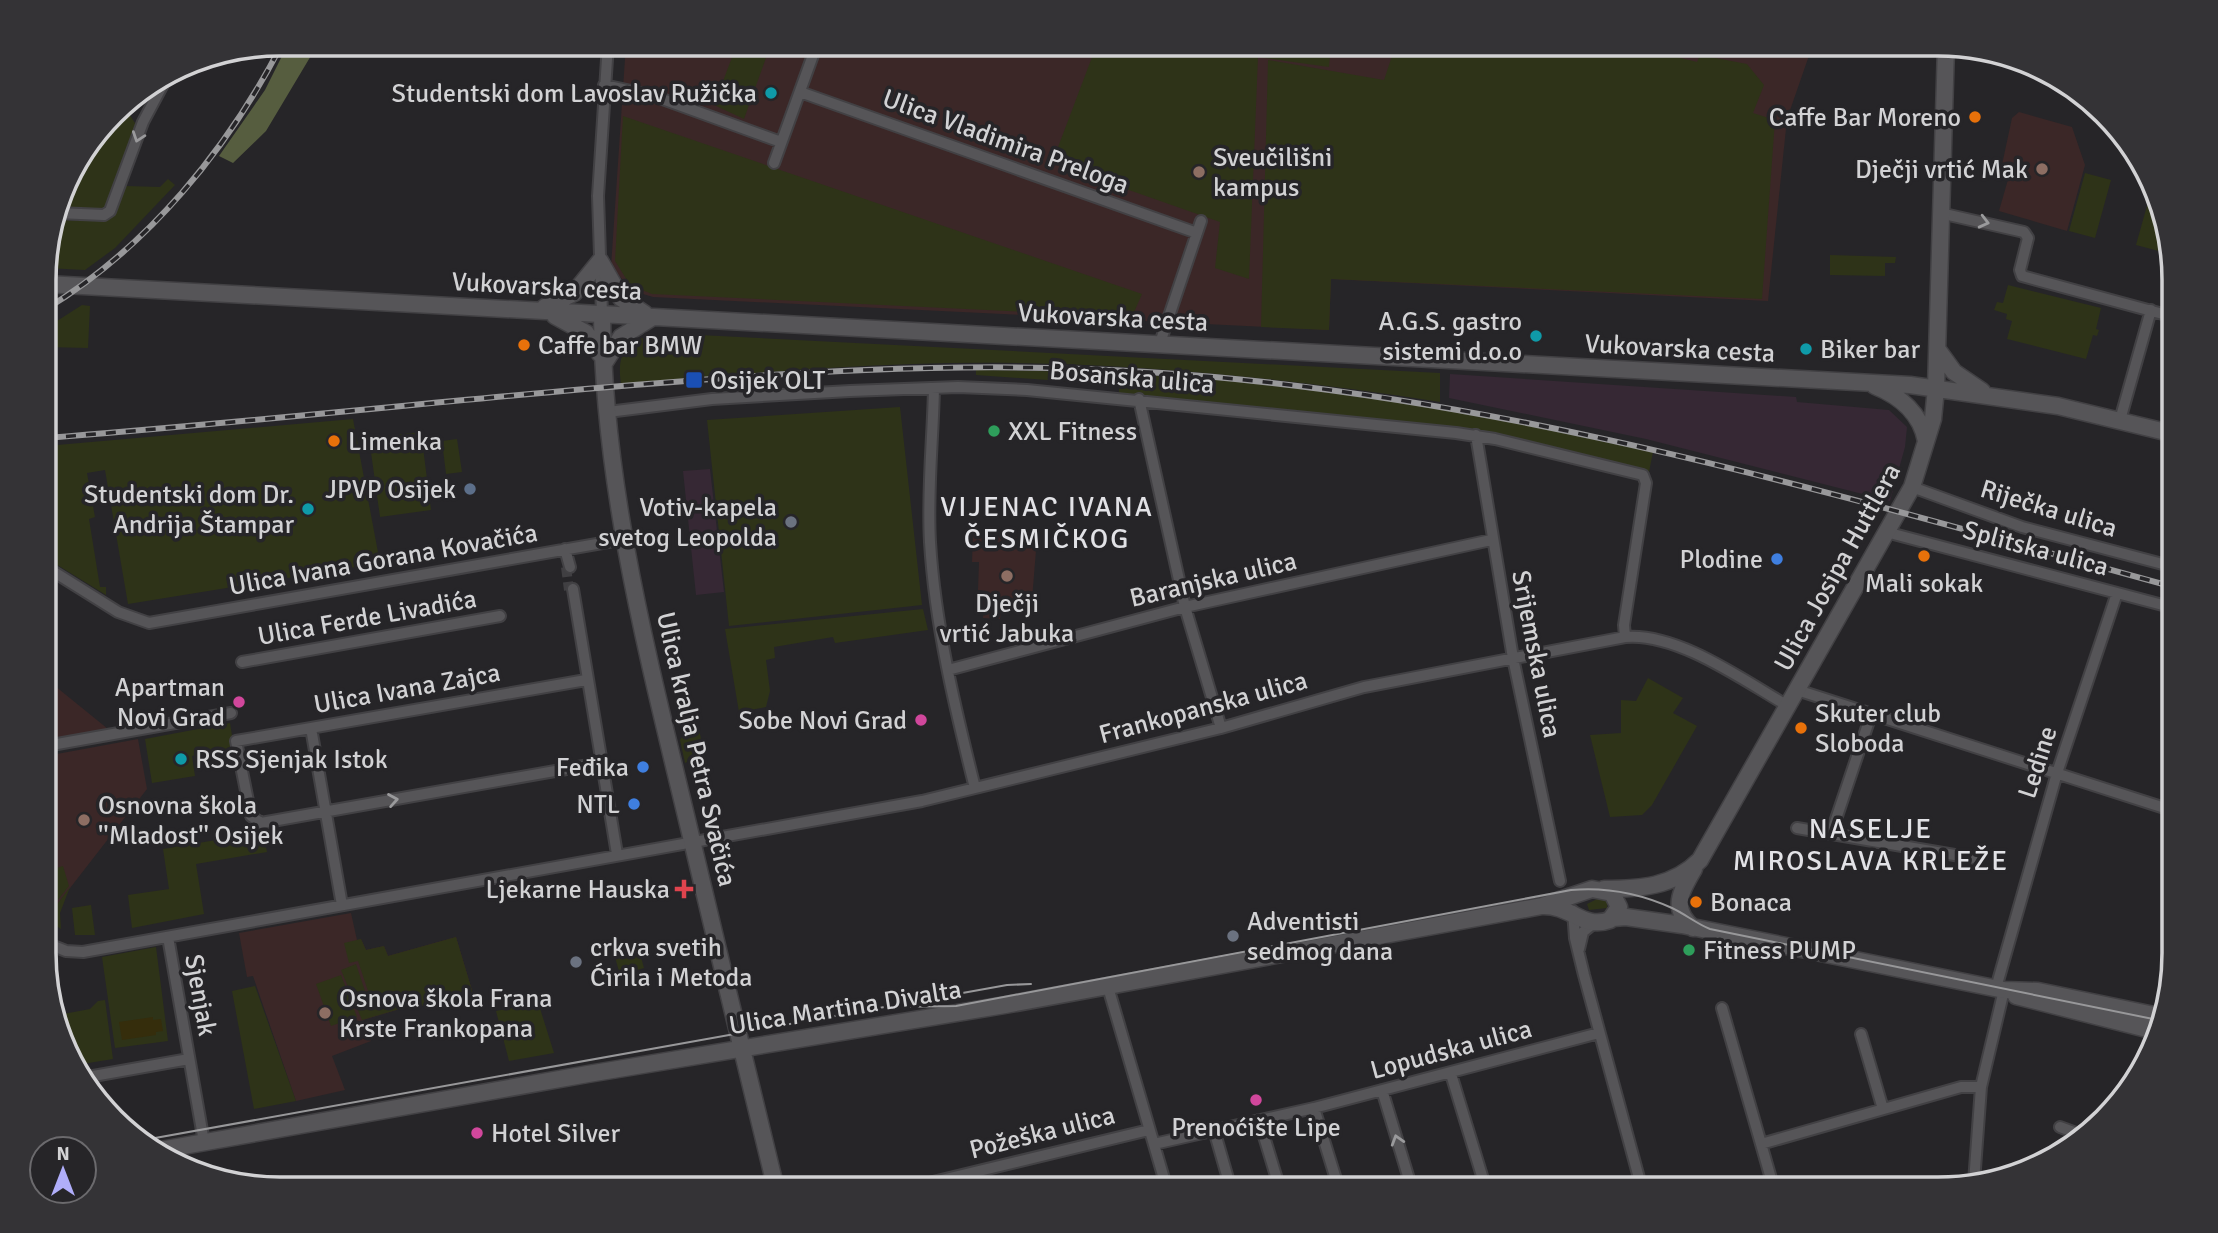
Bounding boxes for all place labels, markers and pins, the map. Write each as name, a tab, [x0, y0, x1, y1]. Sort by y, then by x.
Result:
place label: Studentski dom Lavoslav Ružička	[392, 78, 757, 110]
marker: Studentski dom Lavoslav Ružička	[763, 85, 779, 101]
place label: Caffe Bar Moreno	[1769, 102, 1961, 134]
marker: Caffe Bar Moreno	[1967, 109, 1983, 125]
place label: Sveučilišni kampus	[1213, 142, 1332, 204]
place label: Dječji vrtić Mak	[1855, 154, 2028, 186]
marker: Dječji vrtić Mak	[2034, 161, 2050, 177]
marker: Sveučilišni kampus	[1191, 164, 1207, 180]
place label: A.G.S. gastro sistemi d.o.o	[1379, 306, 1522, 368]
marker: A.G.S. gastro sistemi d.o.o	[1528, 328, 1544, 344]
place label: Caffe bar BMW	[538, 330, 702, 362]
place label: Biker bar	[1820, 334, 1921, 366]
marker: Caffe bar BMW	[516, 337, 532, 353]
marker: Biker bar	[1798, 341, 1814, 357]
place label: Osijek OLT	[710, 365, 825, 397]
marker: Osijek OLT	[684, 370, 704, 390]
place label: XXL Fitness	[1008, 416, 1137, 448]
marker: XXL Fitness	[986, 423, 1002, 439]
place label: Limenka	[348, 426, 442, 458]
marker: Limenka	[326, 433, 342, 449]
place label: JPVP Osijek	[325, 474, 456, 506]
place label: Studentski dom Dr. Andrija Štampar	[84, 479, 294, 541]
marker: JPVP Osijek	[462, 481, 478, 497]
place label: Votiv-kapela svetog Leopolda	[598, 492, 777, 554]
marker: Studentski dom Dr. Andrija Štampar	[300, 501, 316, 517]
marker: Votiv-kapela svetog Leopolda	[783, 514, 799, 530]
place label: Plodine	[1679, 544, 1763, 576]
marker: Mali sokak	[1916, 548, 1932, 564]
marker: Plodine	[1769, 551, 1785, 567]
marker: Dječji vrtić Jabuka	[999, 568, 1015, 584]
place label: Mali sokak	[1865, 568, 1983, 600]
place label: Dječji vrtić Jabuka	[940, 588, 1074, 650]
place label: Apartman Novi Grad	[115, 672, 225, 734]
marker: Apartman Novi Grad	[231, 694, 247, 710]
place label: Skuter club Sloboda	[1815, 698, 1941, 760]
place label: Sobe Novi Grad	[738, 705, 907, 737]
marker: Sobe Novi Grad	[913, 712, 929, 728]
marker: Skuter club Sloboda	[1793, 720, 1809, 736]
place label: RSS Sjenjak Istok	[195, 744, 388, 776]
marker: RSS Sjenjak Istok	[173, 751, 189, 767]
place label: Feđika	[556, 752, 629, 784]
marker: Feđika	[635, 759, 651, 775]
place label: NTL	[576, 789, 620, 821]
place label: Osnovna škola ''Mladost'' Osijek	[98, 790, 283, 852]
marker: NTL	[626, 796, 642, 812]
marker: Osnovna škola ''Mladost'' Osijek	[76, 812, 92, 828]
place label: Ljekarne Hauska	[485, 874, 670, 906]
marker: Ljekarne Hauska	[676, 881, 692, 897]
place label: Bonaca	[1710, 887, 1792, 919]
marker: Bonaca	[1688, 894, 1704, 910]
place label: Adventisti sedmog dana	[1247, 906, 1393, 968]
marker: Adventisti sedmog dana	[1225, 928, 1241, 944]
place label: crkva svetih Ćirila i Metoda	[590, 932, 753, 994]
place label: Fitness PUMP	[1703, 935, 1856, 967]
marker: Fitness PUMP	[1681, 942, 1697, 958]
marker: crkva svetih Ćirila i Metoda	[568, 954, 584, 970]
place label: Osnova škola Frana Krste Frankopana	[339, 983, 553, 1045]
marker: Osnova škola Frana Krste Frankopana	[317, 1005, 333, 1021]
marker: Prenoćište Lipe	[1248, 1092, 1264, 1108]
place label: Prenoćište Lipe	[1171, 1112, 1341, 1144]
place label: Hotel Silver	[491, 1118, 620, 1150]
marker: Hotel Silver	[469, 1125, 485, 1141]

